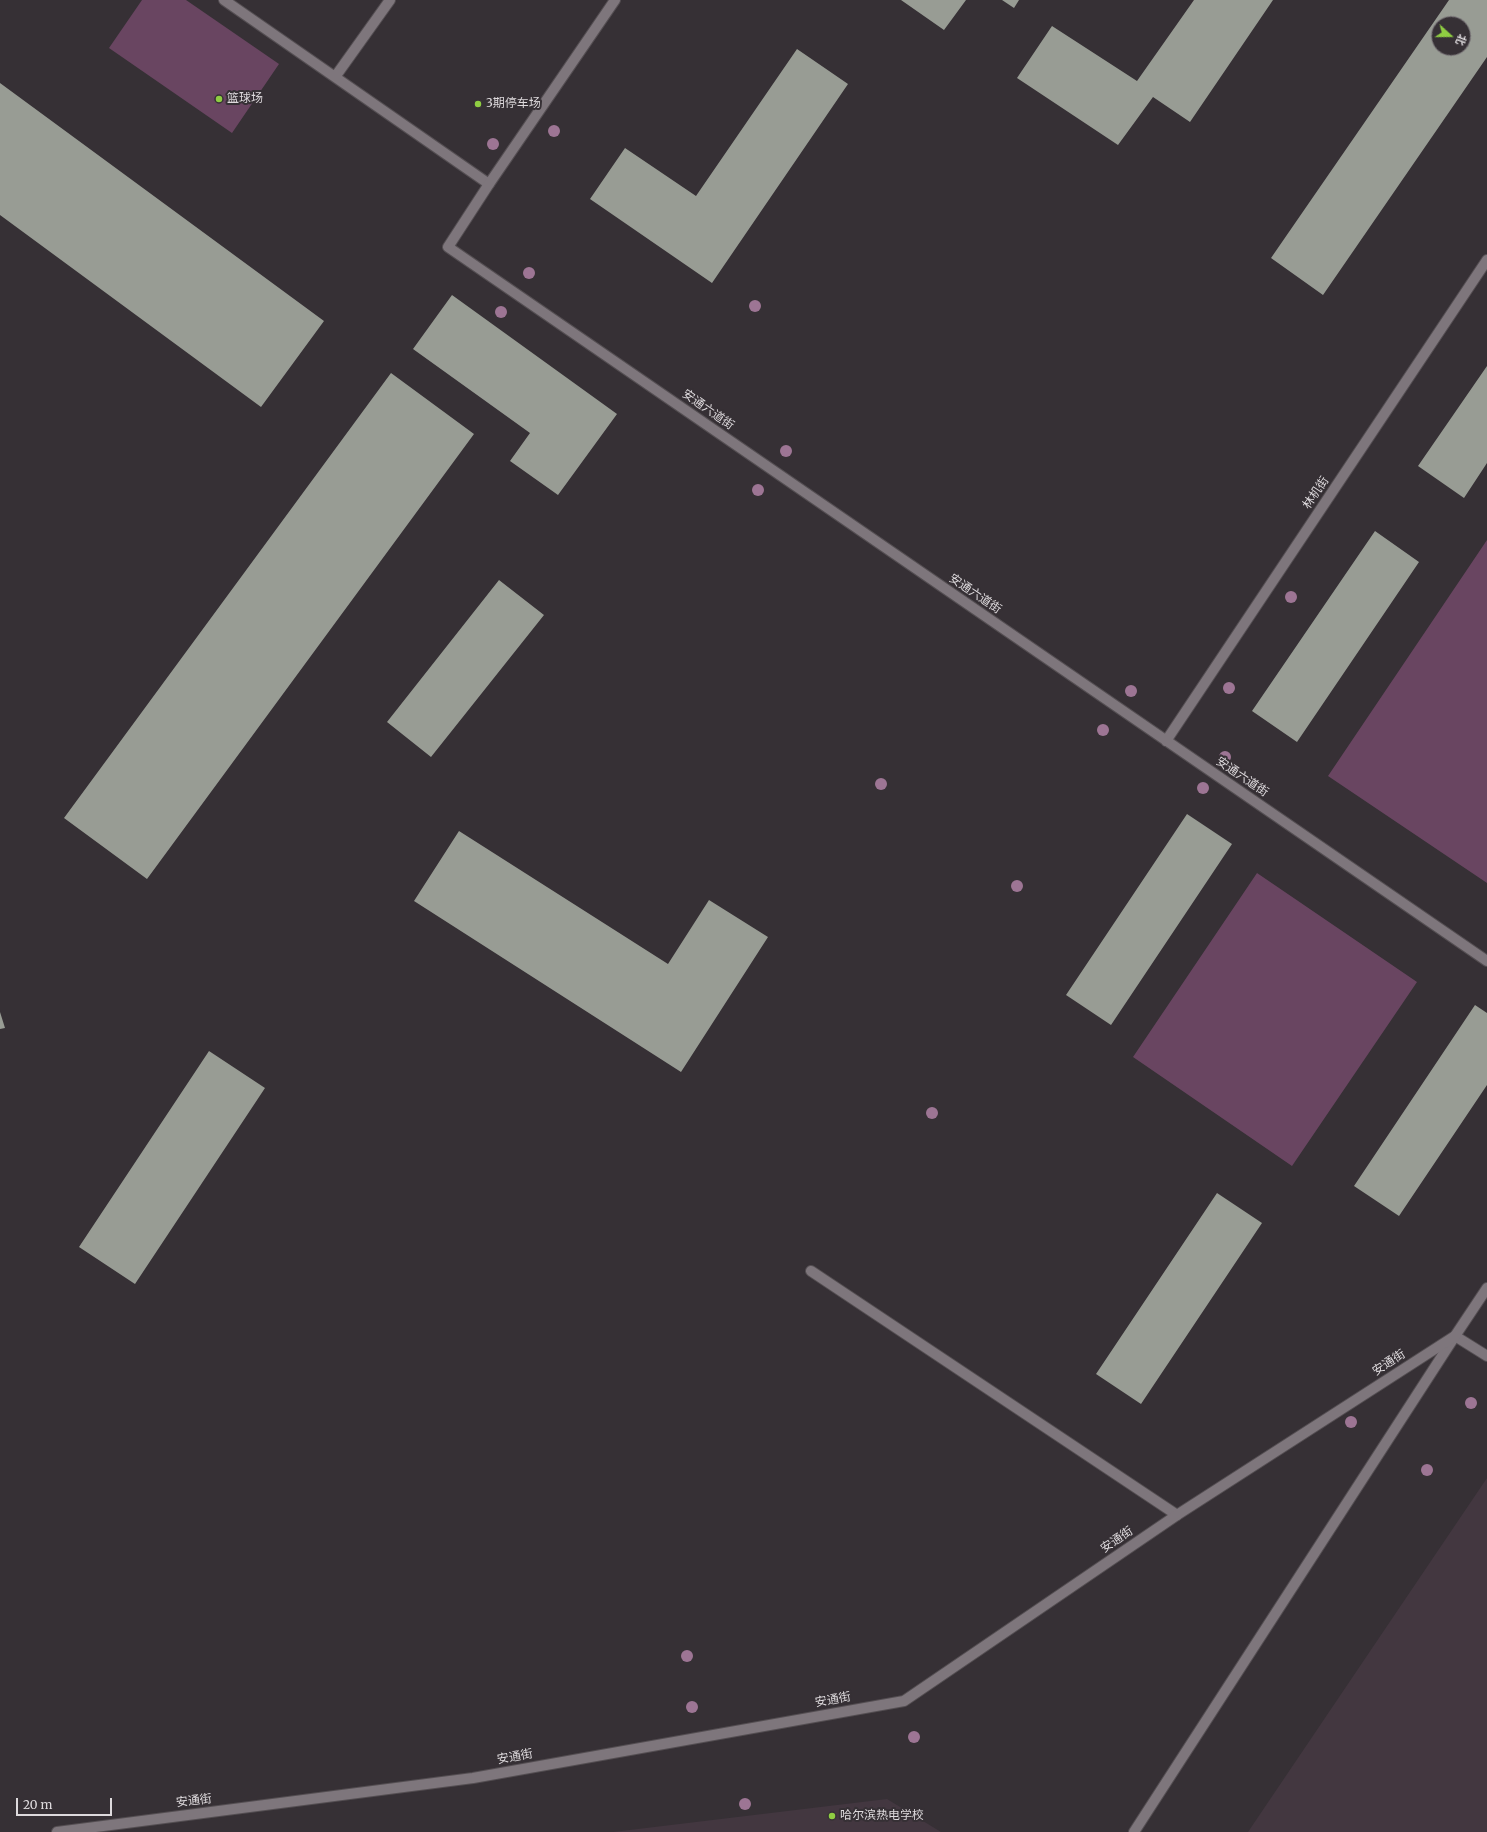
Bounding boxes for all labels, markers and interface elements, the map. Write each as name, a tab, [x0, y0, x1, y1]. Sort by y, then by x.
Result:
north arrow	[1431, 16, 1471, 56]
text: 北	[1453, 32, 1470, 48]
place label: 篮球场	[227, 92, 263, 106]
marker: 篮球场	[214, 94, 224, 104]
place label: 3期停车场	[486, 97, 541, 111]
marker: 3期停车场	[473, 99, 483, 109]
street label: 安通六道街	[679, 387, 737, 433]
street label: 林机街	[1300, 474, 1332, 512]
street label: 安通六道街	[946, 571, 1004, 617]
street label: 安通六道街	[1213, 754, 1271, 800]
street label: 安通街	[1370, 1347, 1408, 1379]
street label: 安通街	[1098, 1524, 1136, 1556]
street label: 安通街	[814, 1690, 852, 1710]
street label: 安通街	[496, 1747, 534, 1767]
scale bar	[18, 1790, 114, 1816]
street label: 安通街	[175, 1792, 213, 1810]
text: 20 m	[23, 1797, 52, 1812]
place label: 哈尔滨热电学校	[840, 1809, 924, 1823]
marker: 哈尔滨热电学校	[827, 1811, 837, 1821]

